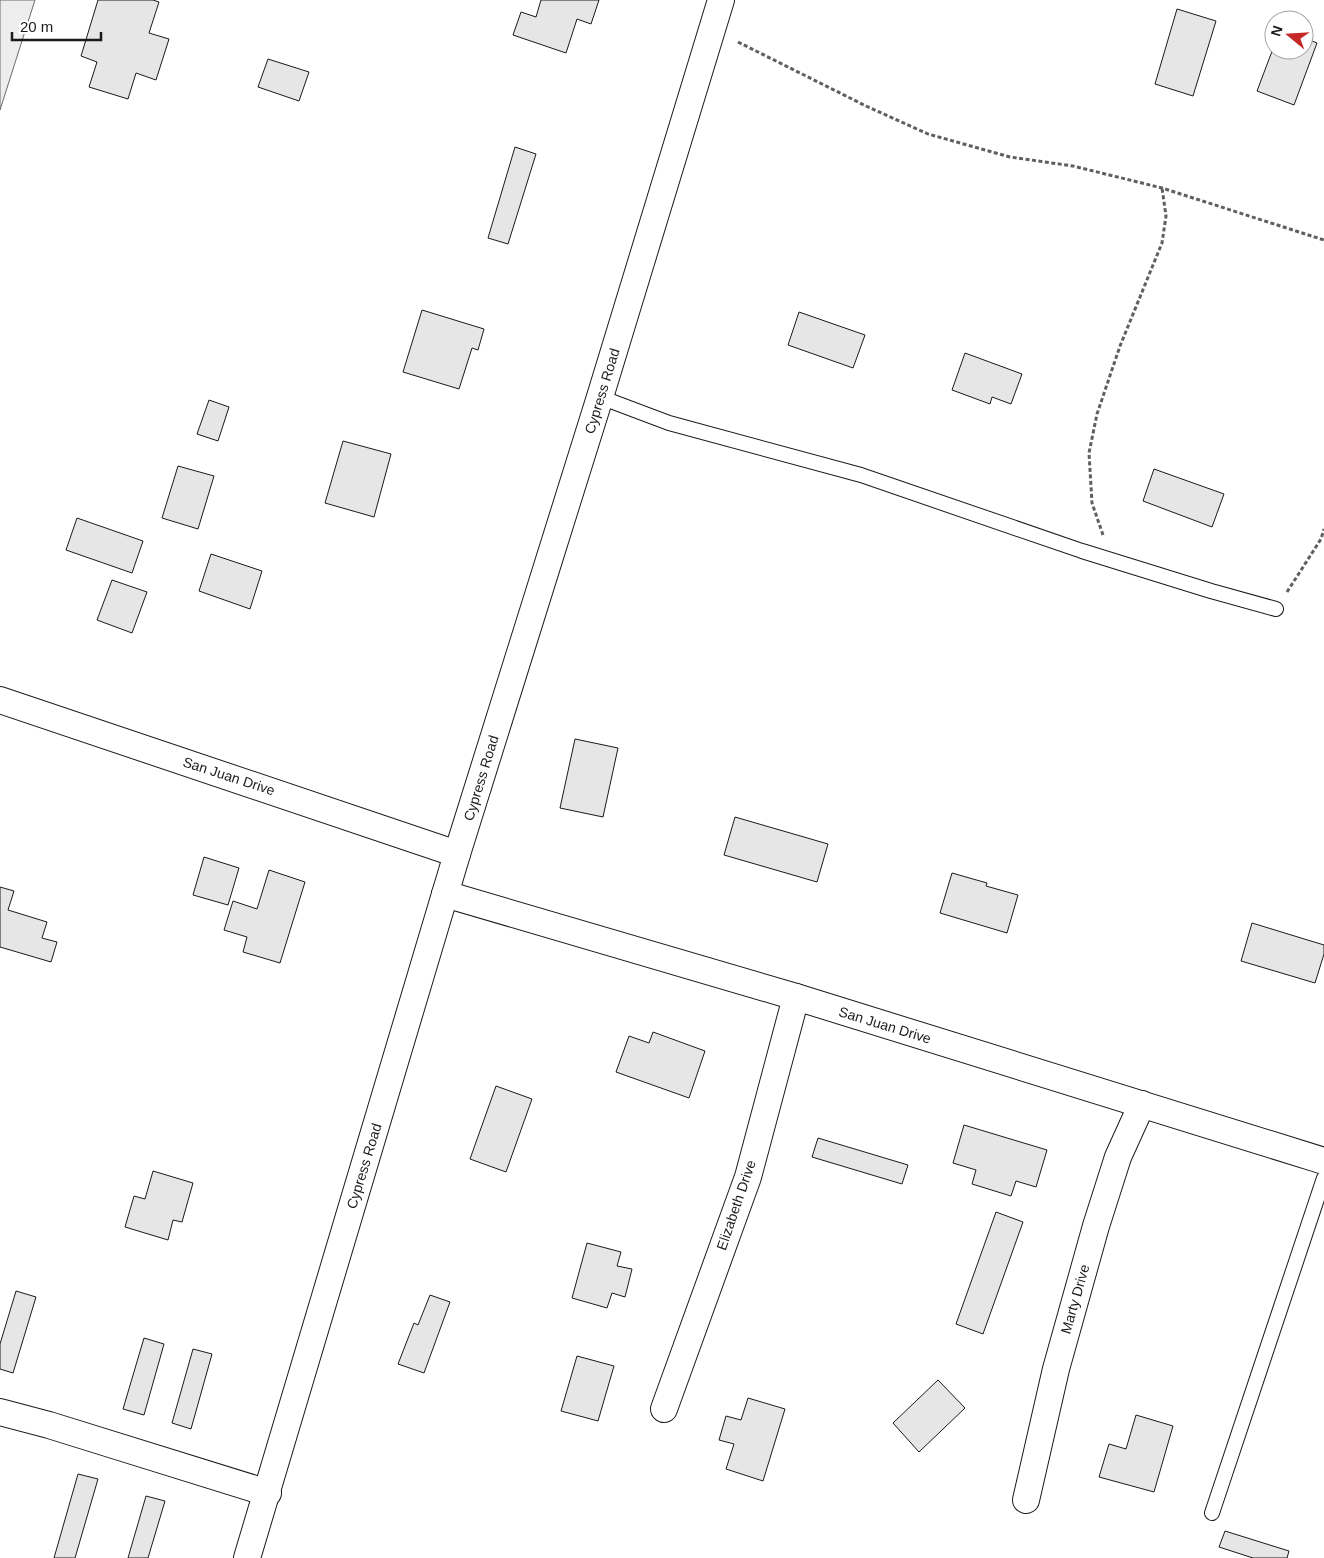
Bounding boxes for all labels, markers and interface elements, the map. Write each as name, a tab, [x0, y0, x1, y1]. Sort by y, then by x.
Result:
scale bar	[12, 10, 101, 42]
north arrow	[1264, 10, 1314, 60]
text: 20 m	[20, 18, 53, 35]
text: N	[1267, 24, 1286, 38]
street label: Cypress Road	[581, 346, 623, 436]
street label: Cypress Road	[460, 733, 502, 823]
street label: San Juan Drive	[181, 754, 277, 798]
street label: San Juan Drive	[837, 1003, 933, 1047]
street label: Cypress Road	[343, 1121, 385, 1211]
street label: Elizabeth Drive	[713, 1158, 759, 1252]
street label: Marty Drive	[1057, 1262, 1093, 1336]

